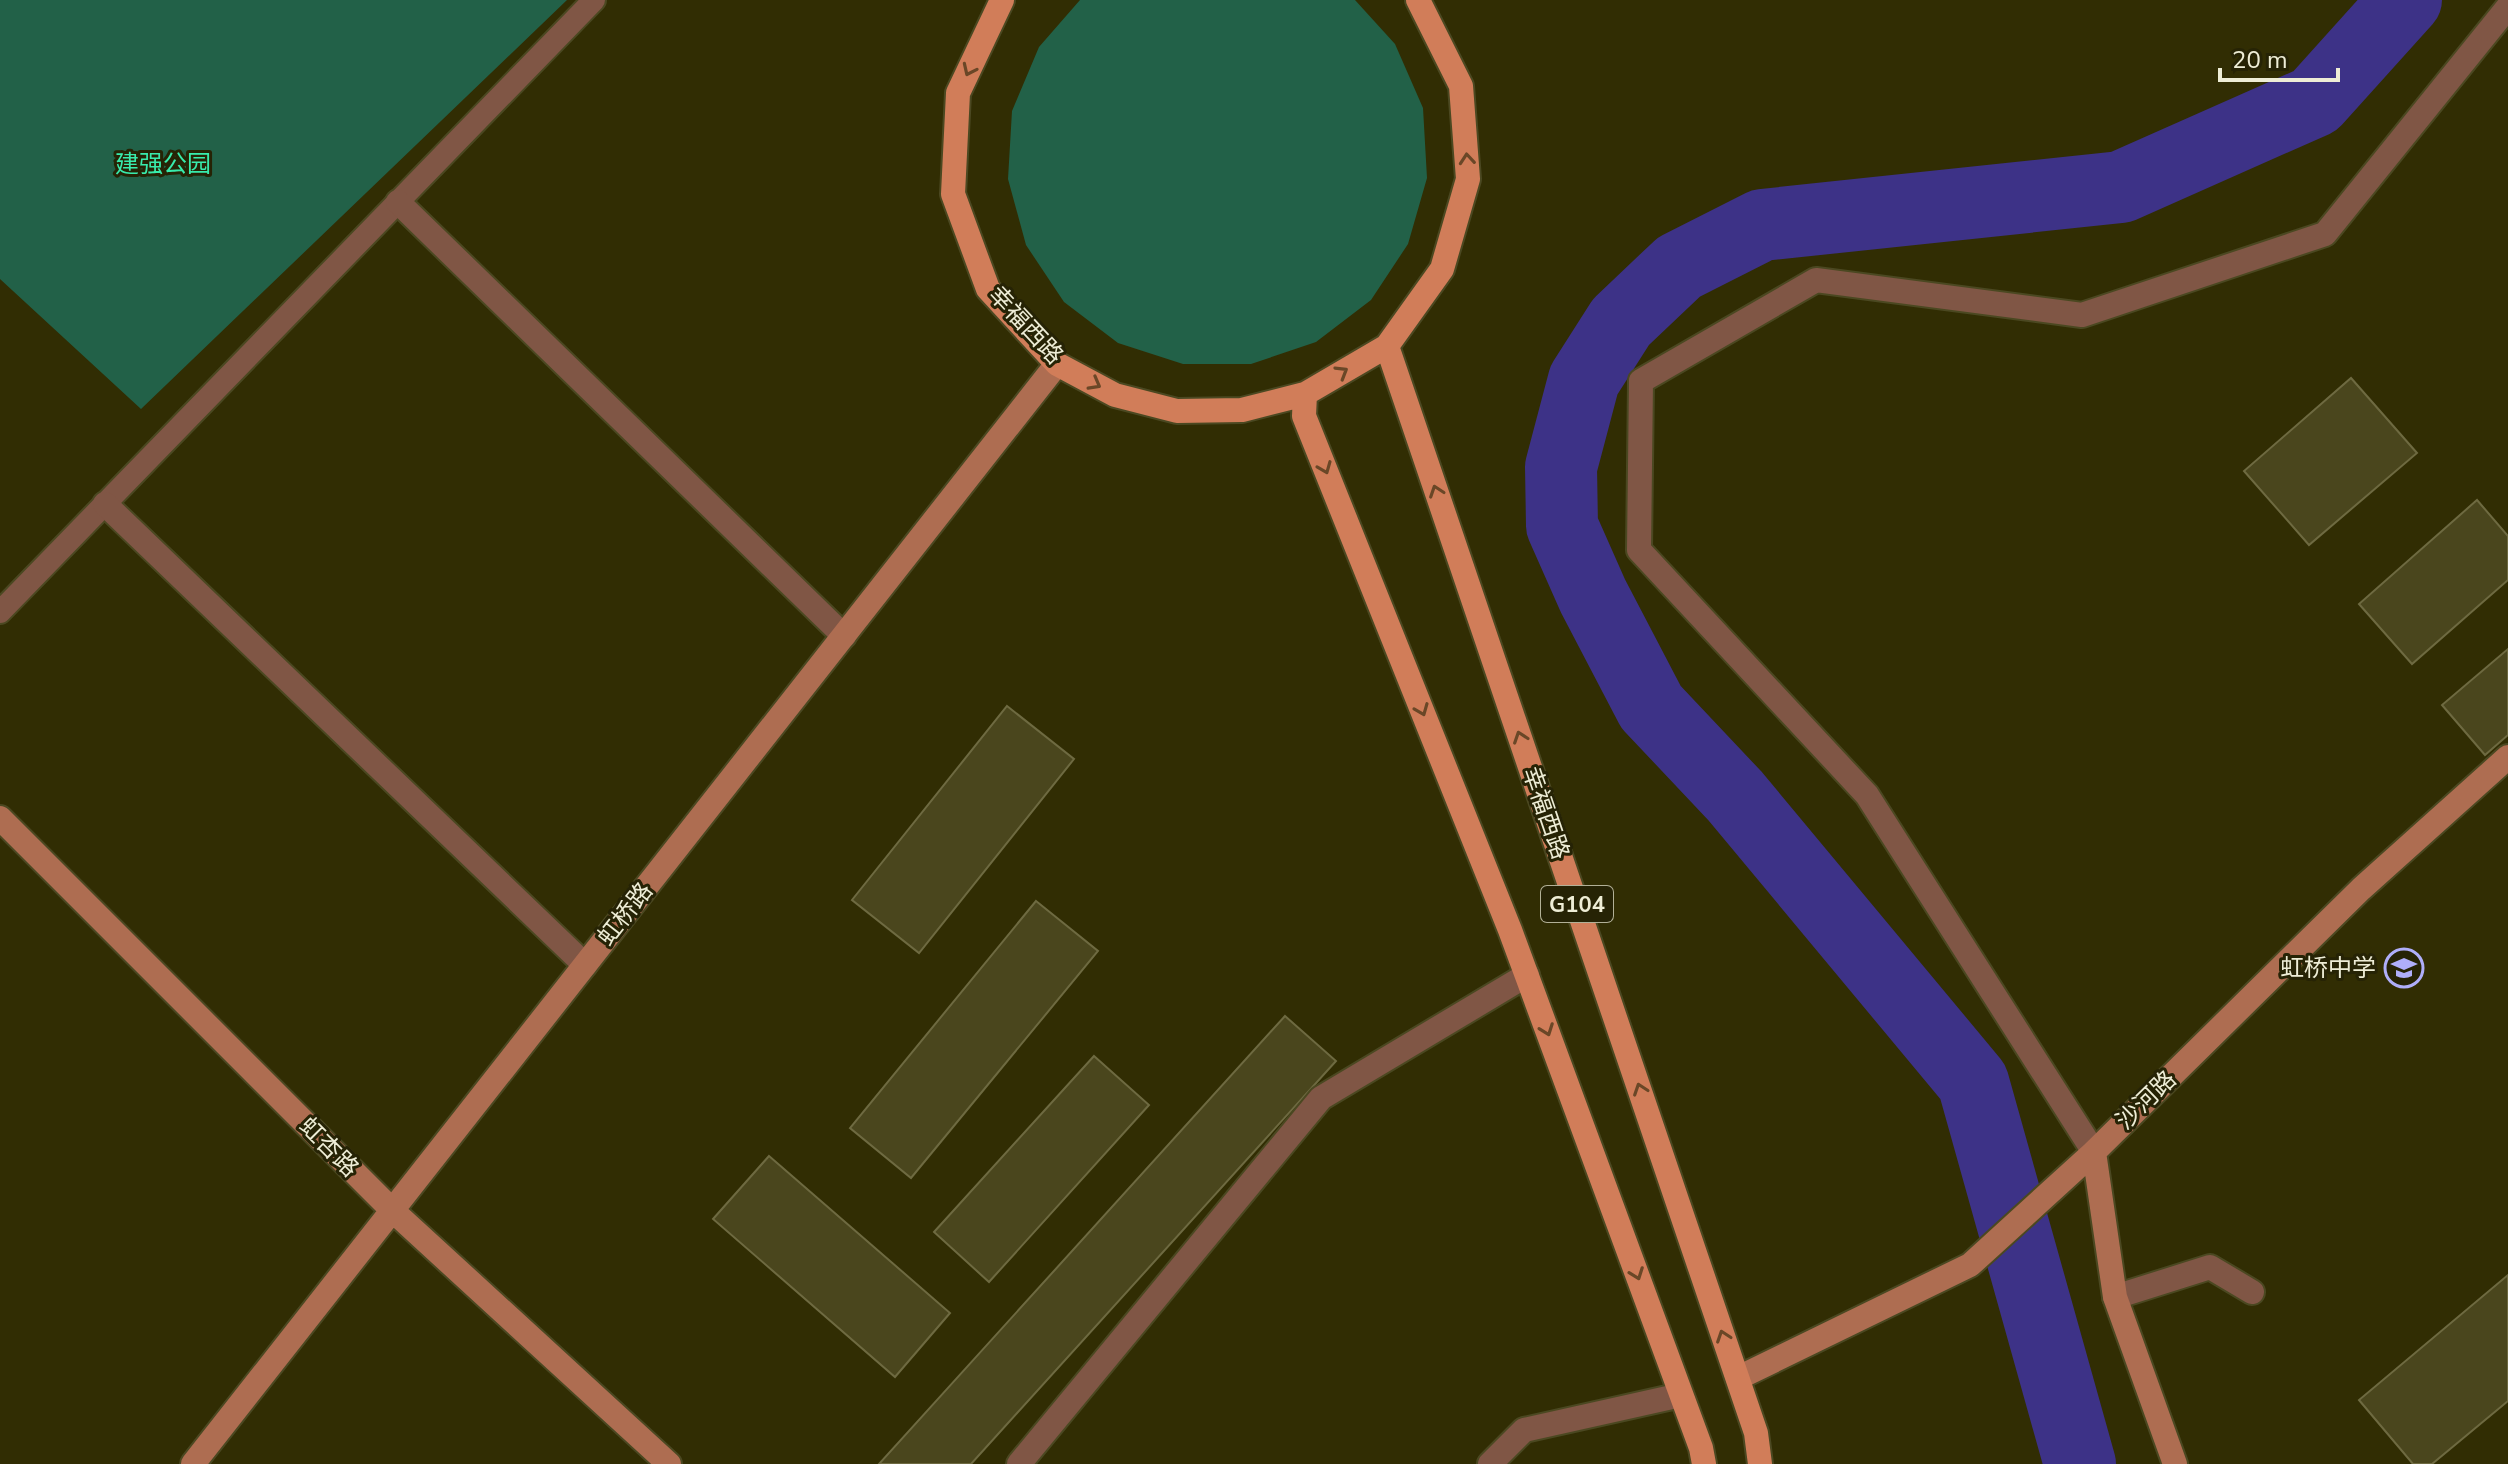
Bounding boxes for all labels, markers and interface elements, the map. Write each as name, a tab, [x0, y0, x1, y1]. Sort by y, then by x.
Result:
scale bar	[2220, 32, 2338, 82]
text: 20 m	[2232, 44, 2288, 76]
one-way arrow	[963, 62, 979, 77]
park label: 建强公园	[115, 148, 211, 180]
one-way arrow	[1458, 152, 1475, 165]
street label: 幸福西路	[982, 279, 1070, 371]
one-way arrow	[1333, 366, 1348, 382]
one-way arrow	[1086, 374, 1101, 390]
one-way arrow	[1315, 460, 1331, 474]
one-way arrow	[1430, 485, 1446, 499]
one-way arrow	[1412, 702, 1428, 716]
one-way arrow	[1514, 731, 1530, 745]
street label: 幸福西路	[1515, 762, 1577, 864]
street label: 虹桥路	[590, 876, 660, 952]
road number: G104	[1541, 886, 1613, 922]
school or university icon: 虹桥中学	[2383, 947, 2425, 989]
place label: 虹桥中学	[2280, 952, 2376, 984]
one-way arrow	[1537, 1022, 1554, 1036]
street label: 沙河路	[2109, 1063, 2183, 1137]
one-way arrow	[1634, 1083, 1650, 1097]
street label: 虹杏路	[292, 1110, 366, 1184]
one-way arrow	[1627, 1266, 1644, 1280]
one-way arrow	[1717, 1329, 1733, 1343]

